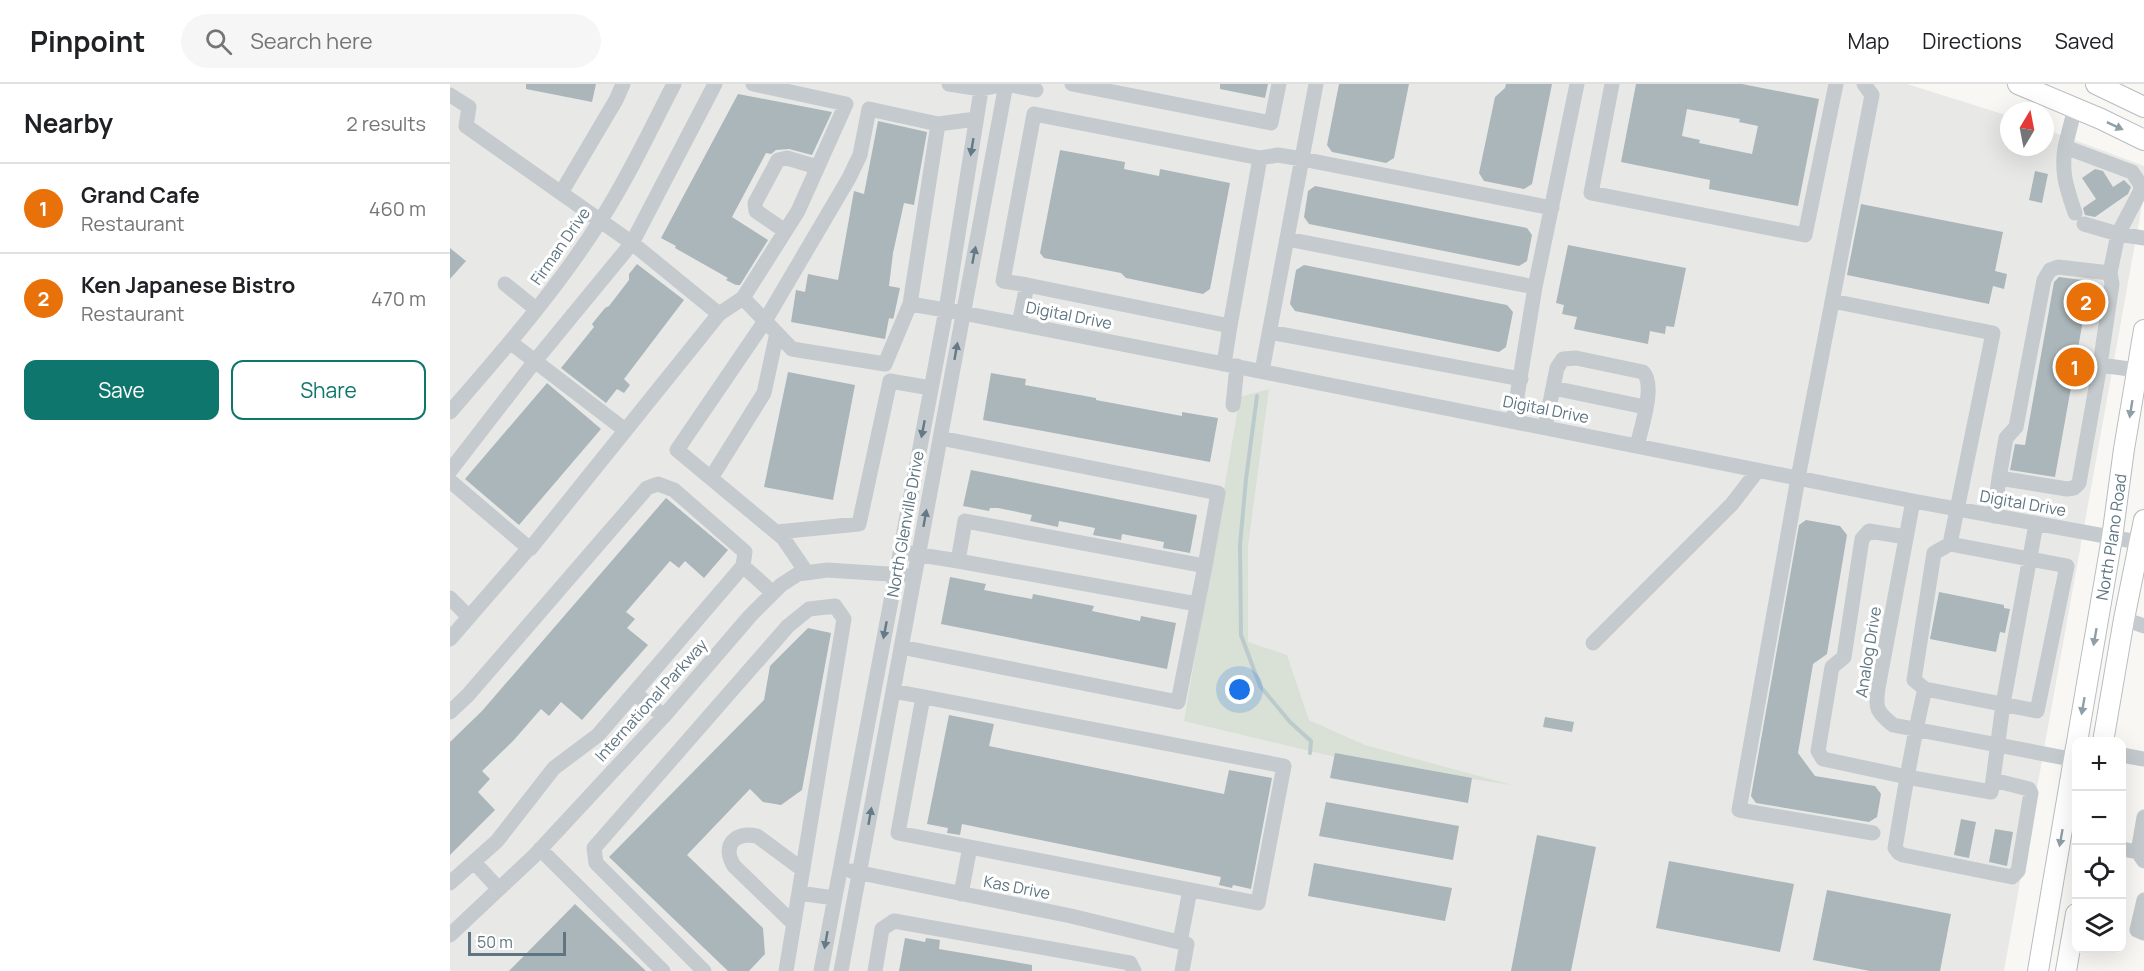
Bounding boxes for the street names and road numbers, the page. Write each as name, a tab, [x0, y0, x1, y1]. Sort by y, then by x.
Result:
street label: Firman Drive	[525, 203, 595, 289]
street label: Digital Drive	[1024, 296, 1114, 334]
street label: Digital Drive	[1501, 390, 1591, 428]
street label: North Glenville Drive	[881, 449, 929, 599]
street label: North Plano Road	[2091, 472, 2132, 602]
street label: Digital Drive	[1978, 485, 2068, 521]
street label: Analog Drive	[1850, 605, 1886, 699]
street label: International Parkway	[590, 633, 713, 766]
street label: Kas Drive	[982, 870, 1052, 904]

